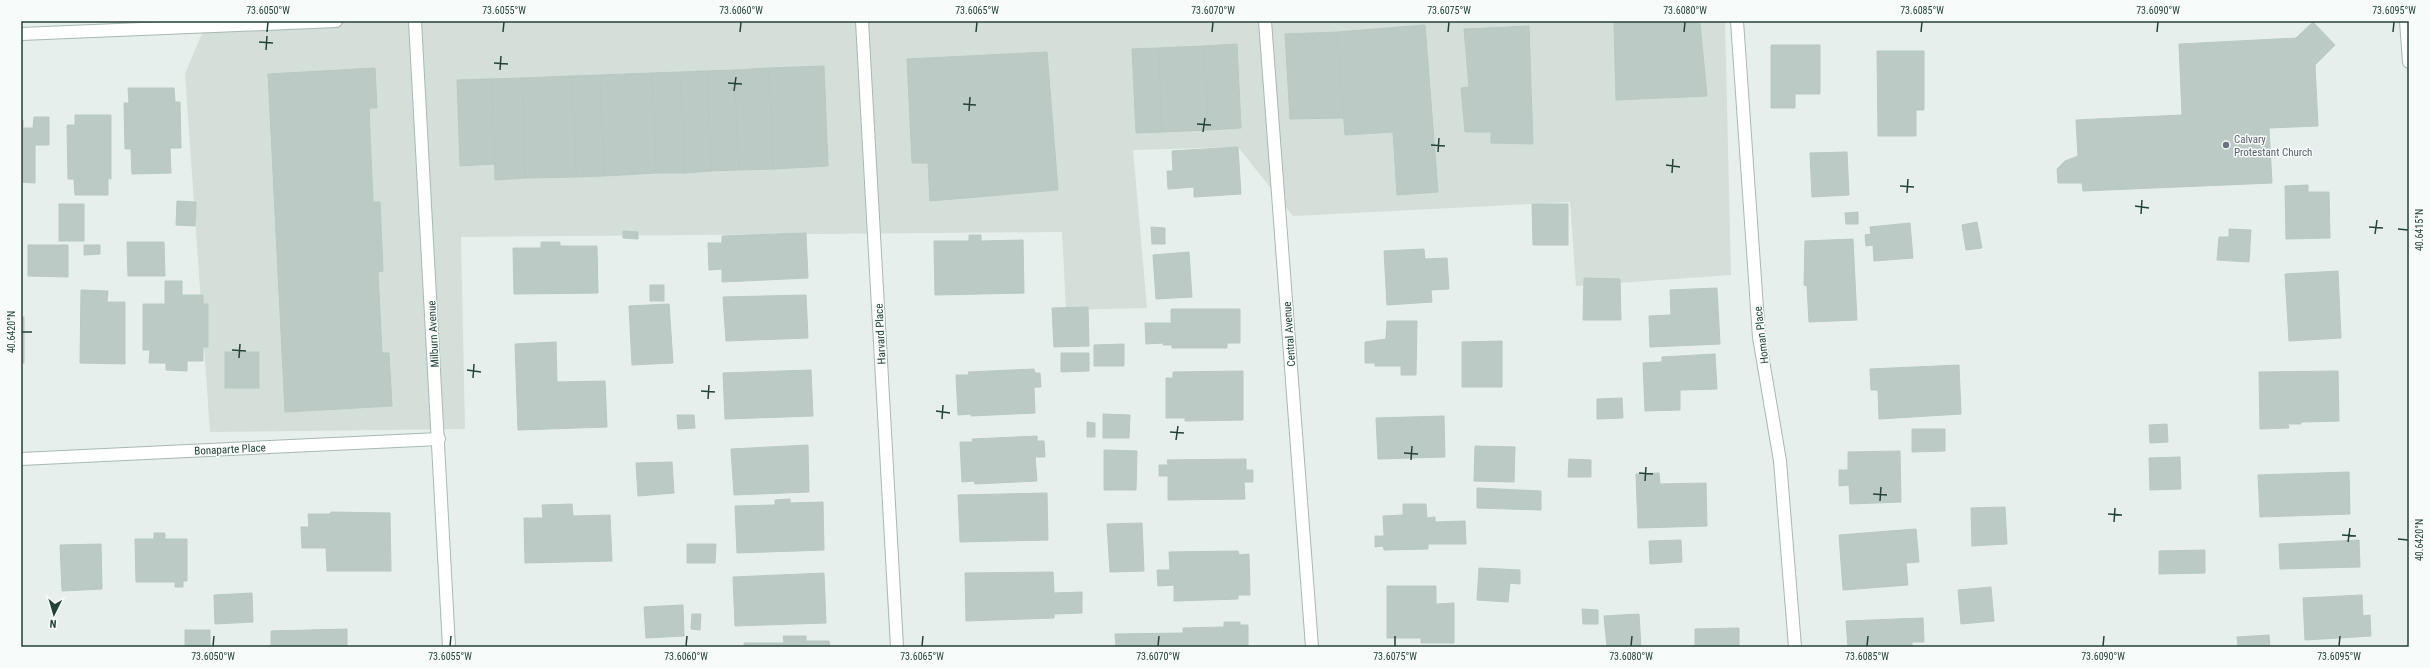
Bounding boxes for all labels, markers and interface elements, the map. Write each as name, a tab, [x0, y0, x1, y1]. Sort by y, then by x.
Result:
text: 73.6050°W	[246, 5, 290, 16]
text: 73.6055°W	[482, 5, 526, 16]
text: 73.6060°W	[719, 5, 763, 16]
text: 73.6065°W	[955, 5, 999, 16]
text: 73.6070°W	[1191, 5, 1235, 16]
text: 73.6075°W	[1427, 5, 1471, 16]
text: 73.6080°W	[1663, 5, 1707, 16]
text: 73.6085°W	[1900, 5, 1944, 16]
text: 73.6090°W	[2136, 5, 2180, 16]
text: 73.6095°W	[2372, 5, 2416, 16]
place label: Calvary Protestant Church	[2234, 133, 2312, 159]
marker: Calvary Protestant Church	[2221, 140, 2231, 150]
text: 40.6415°N	[2414, 209, 2425, 251]
street label: Milburn Avenue	[425, 300, 442, 368]
street label: Central Avenue	[1281, 301, 1298, 367]
street label: Harvard Place	[872, 303, 889, 365]
street label: Homan Place	[1752, 305, 1771, 364]
text: 40.6420°N	[6, 311, 17, 353]
street label: Bonaparte Place	[194, 441, 266, 458]
text: 40.6420°N	[2414, 519, 2425, 561]
north arrow	[34, 594, 74, 634]
text: N	[49, 617, 57, 630]
text: 73.6050°W	[191, 651, 235, 662]
text: 73.6055°W	[428, 651, 472, 662]
text: 73.6060°W	[664, 651, 708, 662]
text: 73.6065°W	[900, 651, 944, 662]
text: 73.6070°W	[1136, 651, 1180, 662]
text: 73.6075°W	[1373, 651, 1417, 662]
text: 73.6080°W	[1609, 651, 1653, 662]
text: 73.6085°W	[1845, 651, 1889, 662]
text: 73.6090°W	[2081, 651, 2125, 662]
text: 73.6095°W	[2317, 651, 2361, 662]

